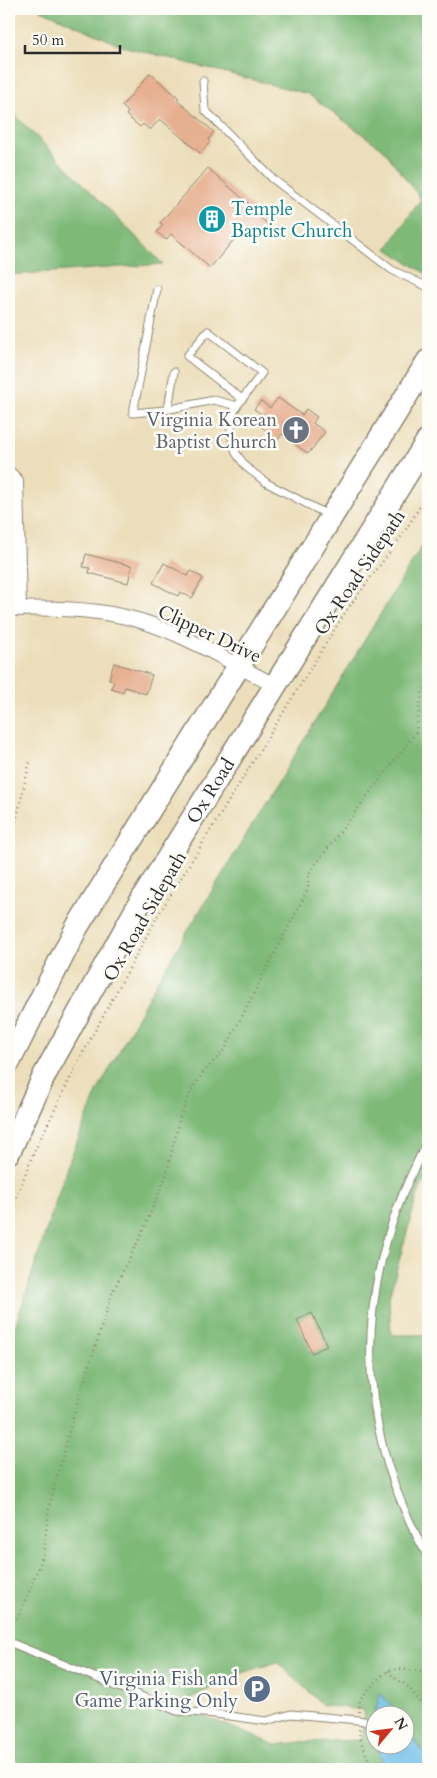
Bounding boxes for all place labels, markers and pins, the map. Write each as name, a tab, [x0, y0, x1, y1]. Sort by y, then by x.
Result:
place label: Temple Baptist Church	[231, 196, 353, 244]
building icon: Temple Baptist Church	[197, 204, 227, 234]
place label: Virginia Korean Baptist Church	[146, 407, 278, 455]
church icon: Virginia Korean Baptist Church	[281, 415, 311, 445]
place label: Virginia Fish and Game Parking Only	[74, 1666, 238, 1714]
parking icon: Virginia Fish and Game Parking Only	[242, 1674, 272, 1704]

